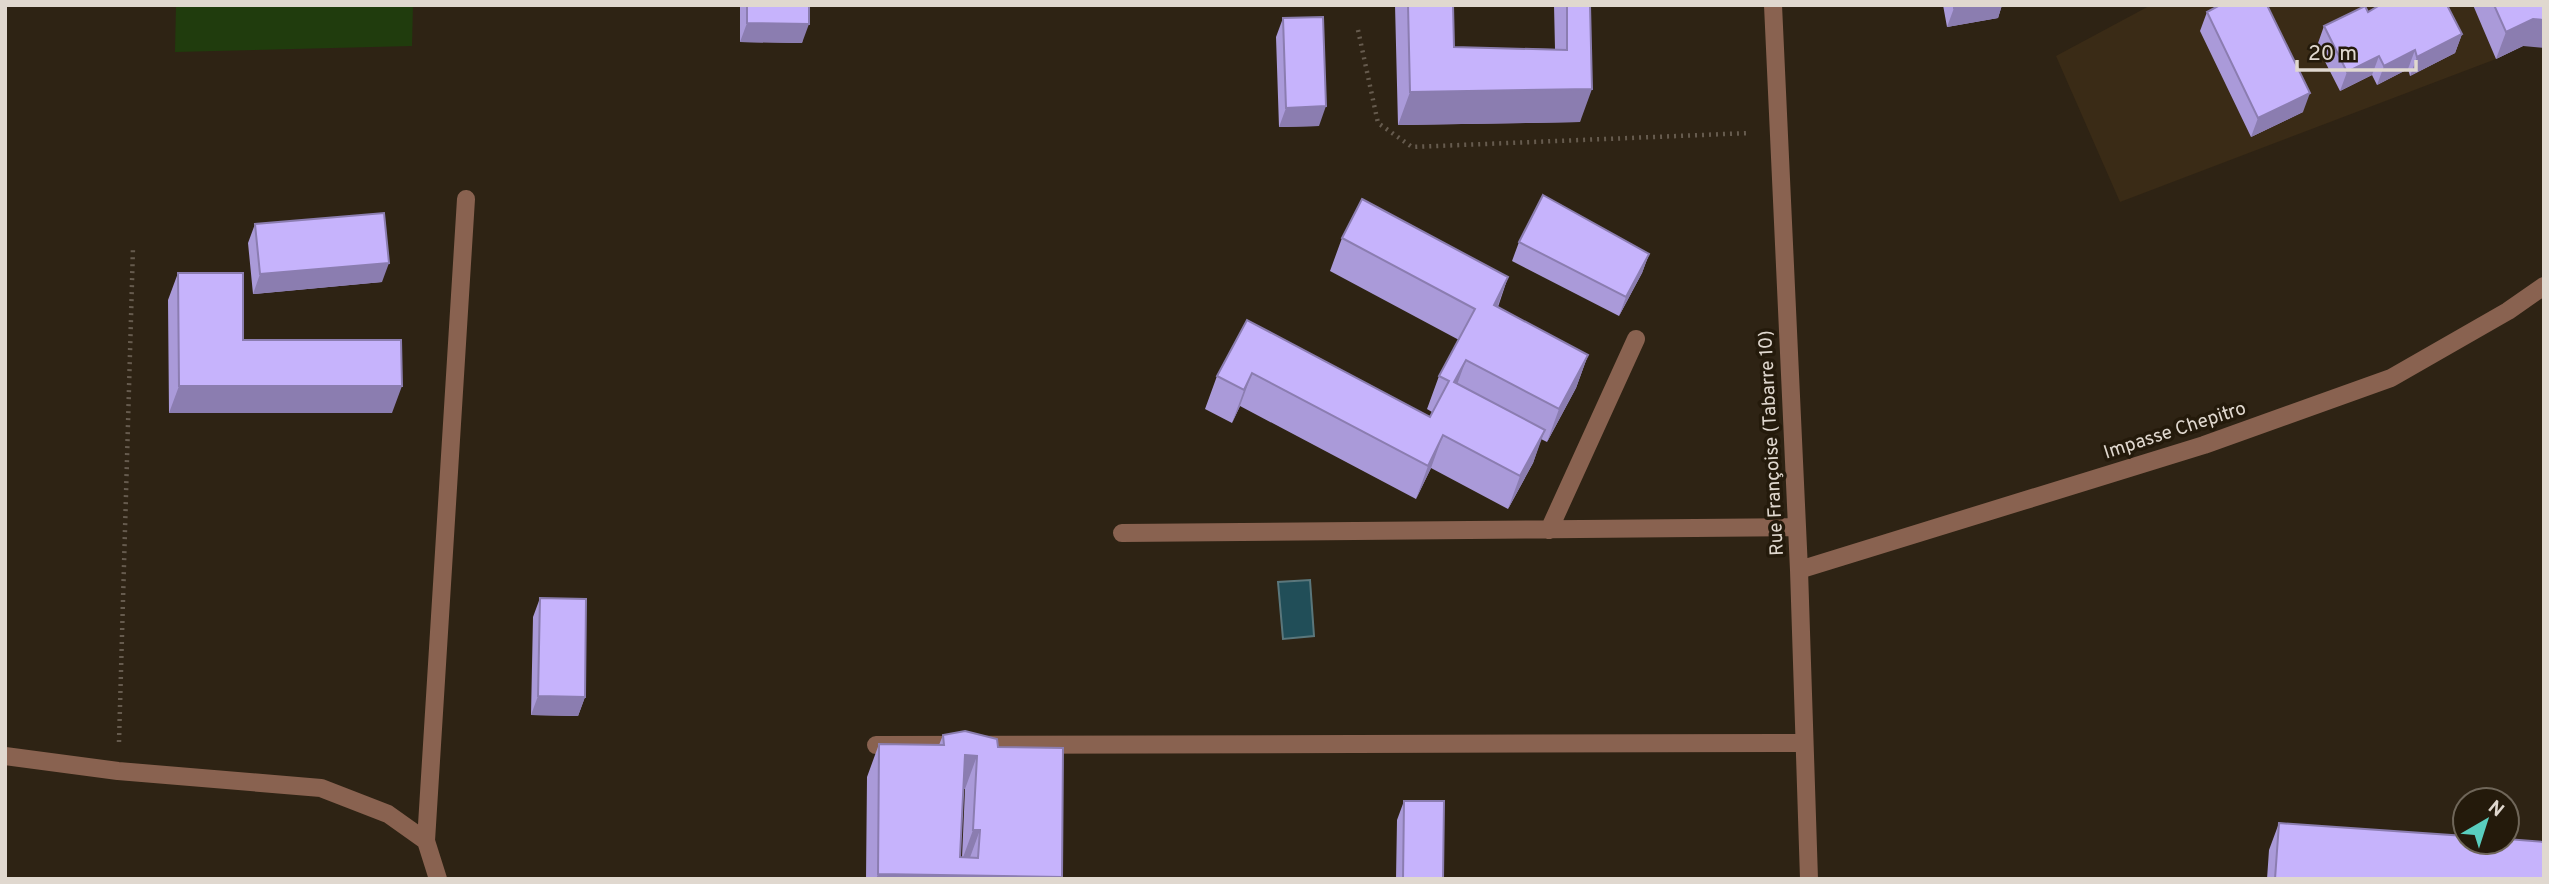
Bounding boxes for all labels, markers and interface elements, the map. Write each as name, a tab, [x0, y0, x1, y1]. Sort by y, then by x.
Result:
scale bar	[2297, 28, 2416, 72]
text: 20 m	[2308, 41, 2357, 68]
street label: Rue Françoise (Tabarre 10)	[1754, 330, 1790, 556]
street label: Impasse Chepitro	[2101, 397, 2249, 465]
north arrow	[2451, 786, 2521, 856]
text: N	[2483, 796, 2508, 823]

